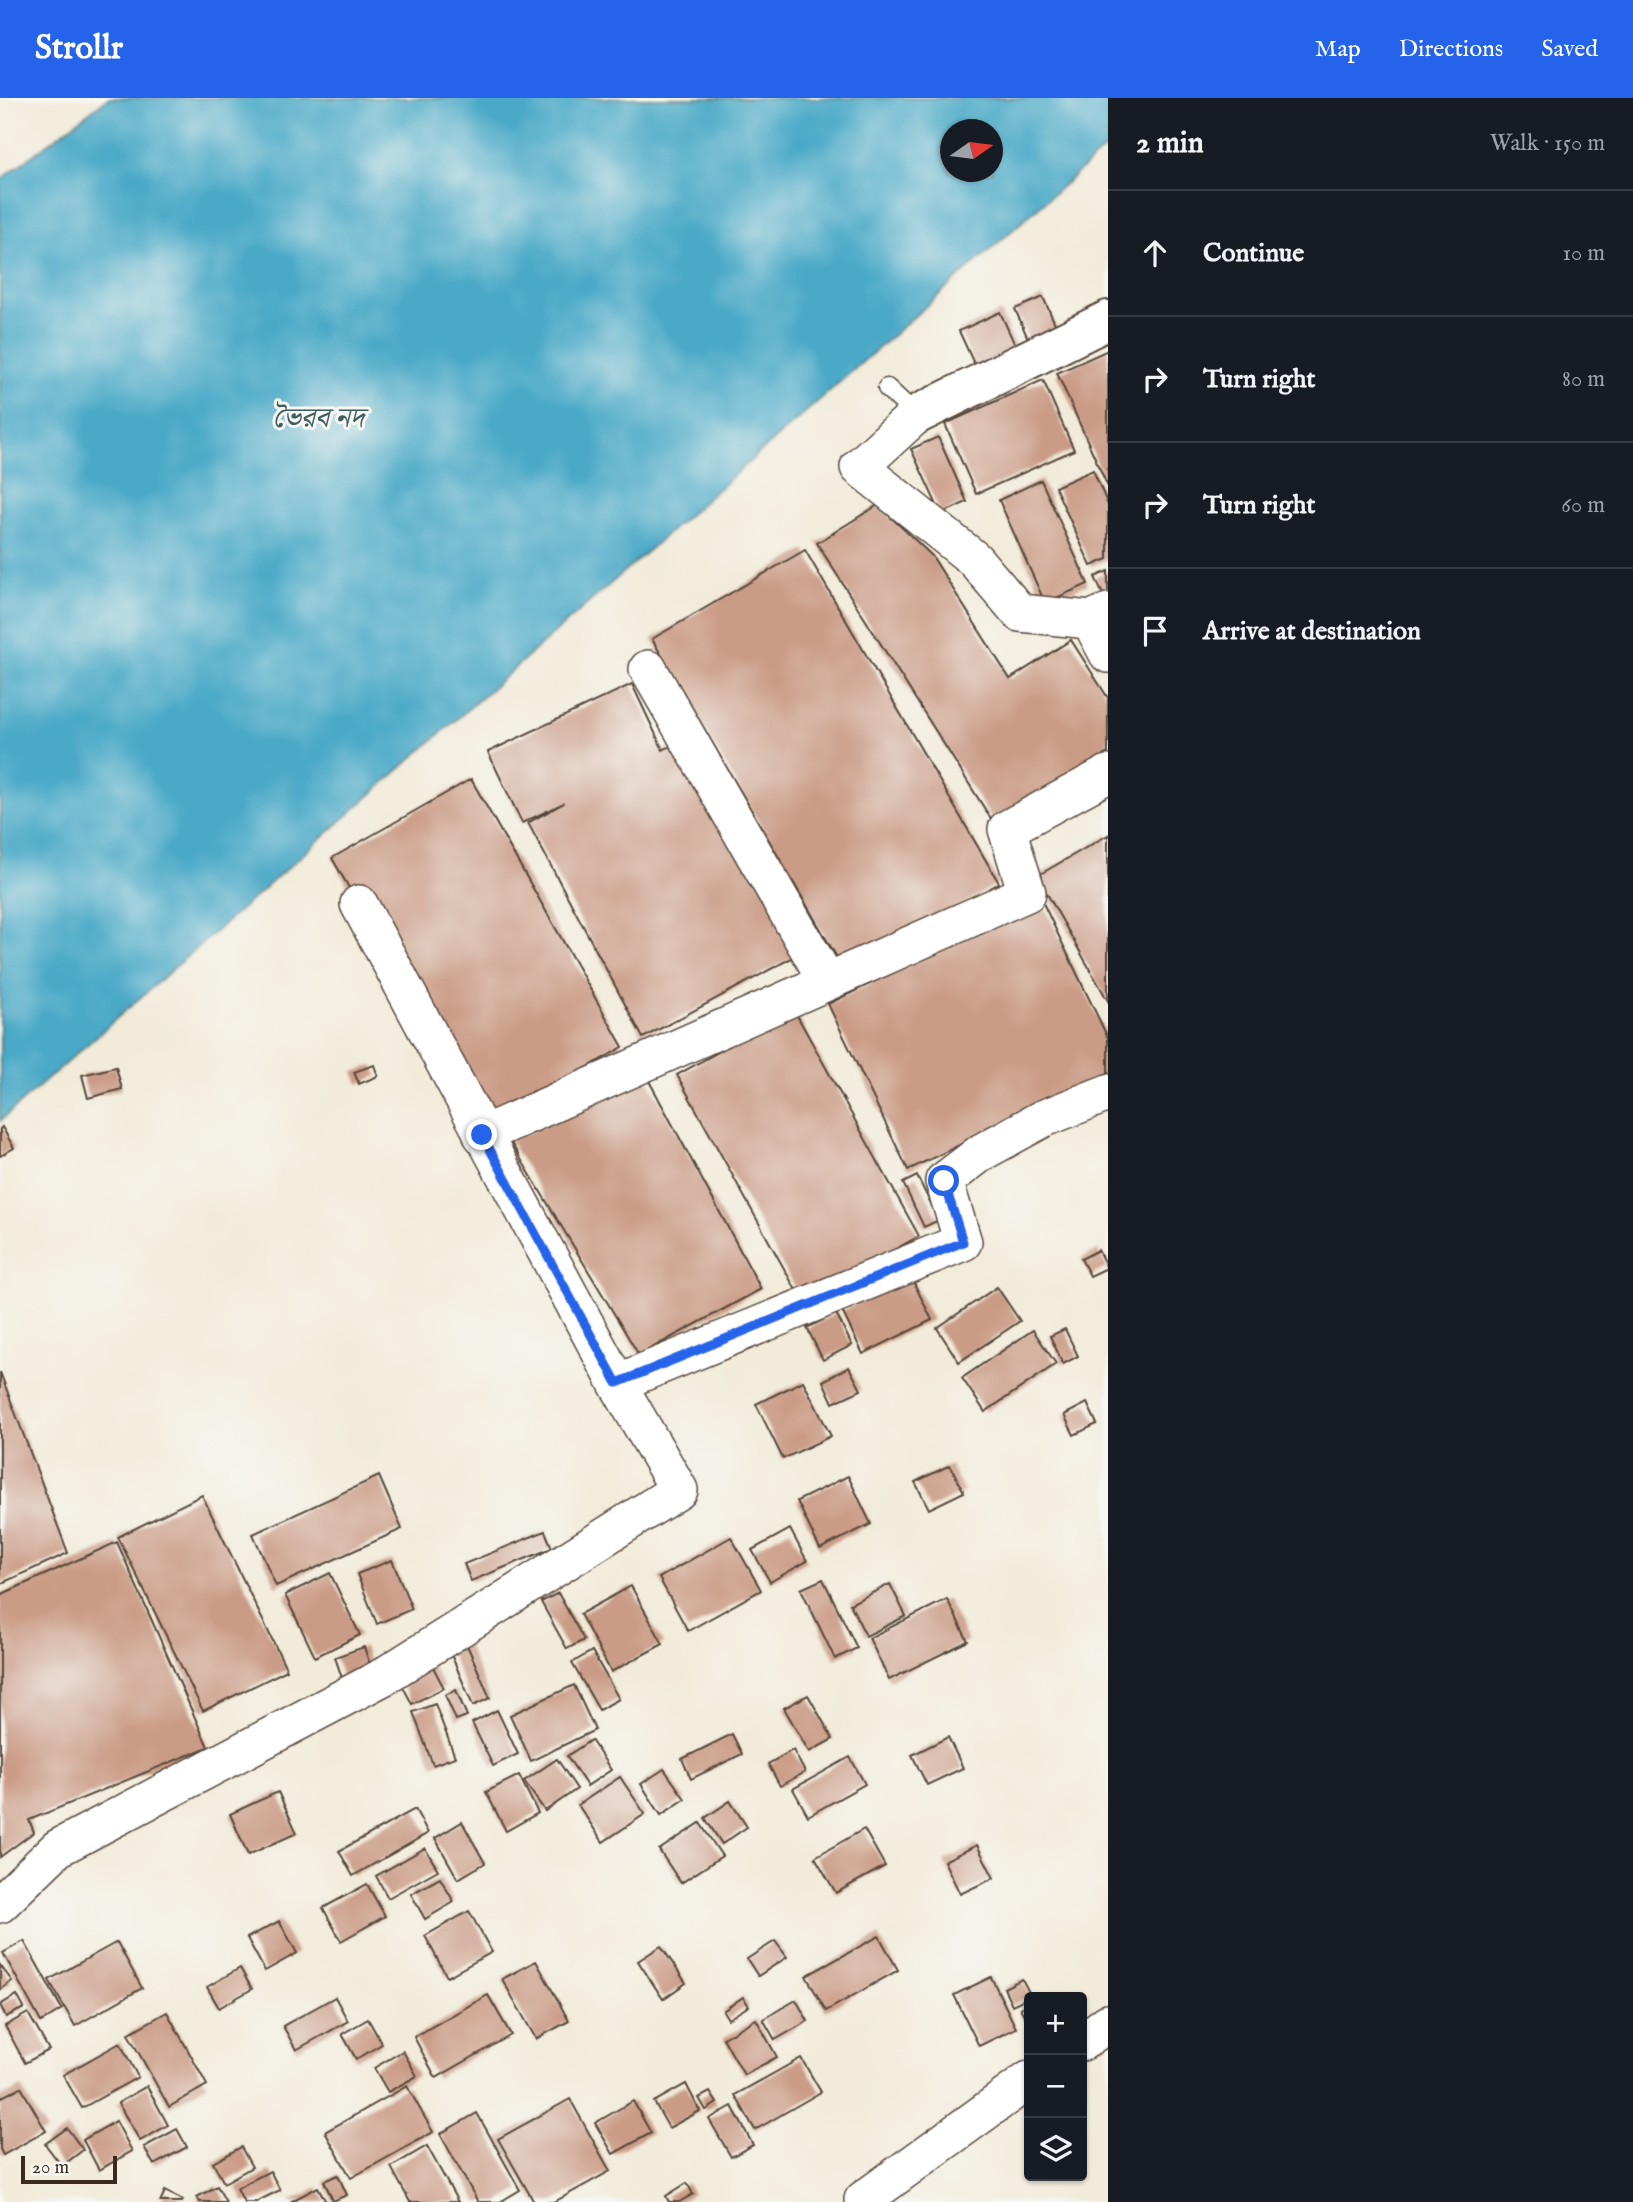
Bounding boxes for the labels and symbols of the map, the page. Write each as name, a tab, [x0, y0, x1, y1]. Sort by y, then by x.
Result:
north arrow	[940, 119, 1003, 182]
water label: ভৈরব নদ	[272, 401, 370, 437]
route end	[466, 1119, 497, 1150]
route start	[928, 1165, 959, 1196]
scale bar	[21, 2153, 117, 2185]

